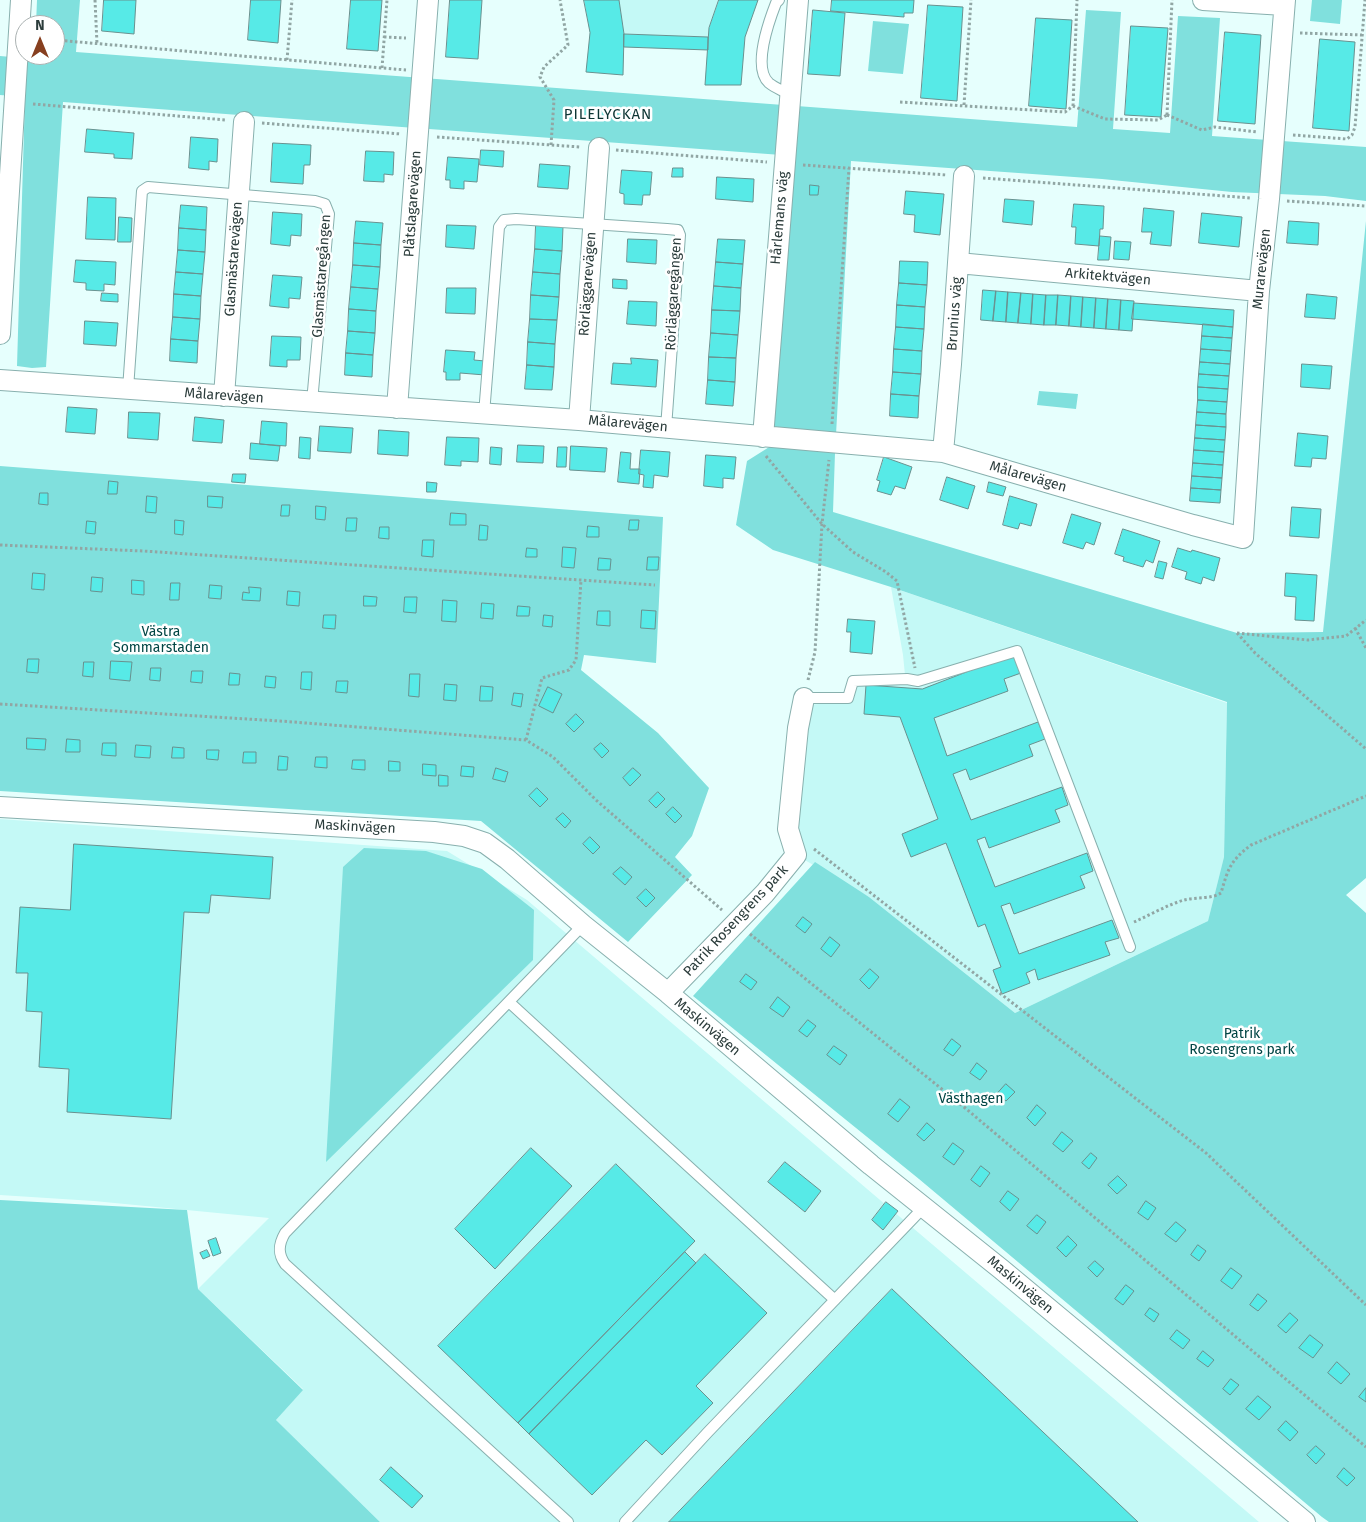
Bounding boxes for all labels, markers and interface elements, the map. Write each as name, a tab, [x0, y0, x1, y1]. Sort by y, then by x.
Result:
north arrow	[15, 15, 65, 65]
text: N	[35, 17, 45, 34]
district label: PILELYCKAN	[562, 106, 654, 124]
street label: Plåtslagarevägen	[401, 150, 425, 258]
street label: Hårlemans väg	[768, 171, 792, 265]
street label: Glasmästarevägen	[222, 201, 246, 317]
street label: Glasmästaregången	[309, 214, 335, 338]
street label: Murarevägen	[1249, 228, 1275, 310]
street label: Rörläggarevägen	[576, 231, 600, 337]
street label: Rörläggaregången	[663, 237, 685, 351]
street label: Arkitektvägen	[1064, 265, 1152, 289]
street label: Brunius väg	[944, 276, 966, 352]
street label: Målarevägen	[184, 385, 264, 407]
street label: Målarevägen	[588, 412, 668, 436]
street label: Målarevägen	[987, 458, 1069, 496]
park label: Västra Sommarstaden	[113, 624, 209, 656]
street label: Maskinvägen	[314, 816, 396, 838]
street label: Patrik Rosengrens park	[680, 862, 792, 980]
street label: Maskinvägen	[671, 994, 743, 1060]
park label: Patrik Rosengrens park	[1189, 1026, 1295, 1058]
park label: Västhagen	[939, 1091, 1003, 1107]
street label: Maskinvägen	[984, 1252, 1056, 1318]

